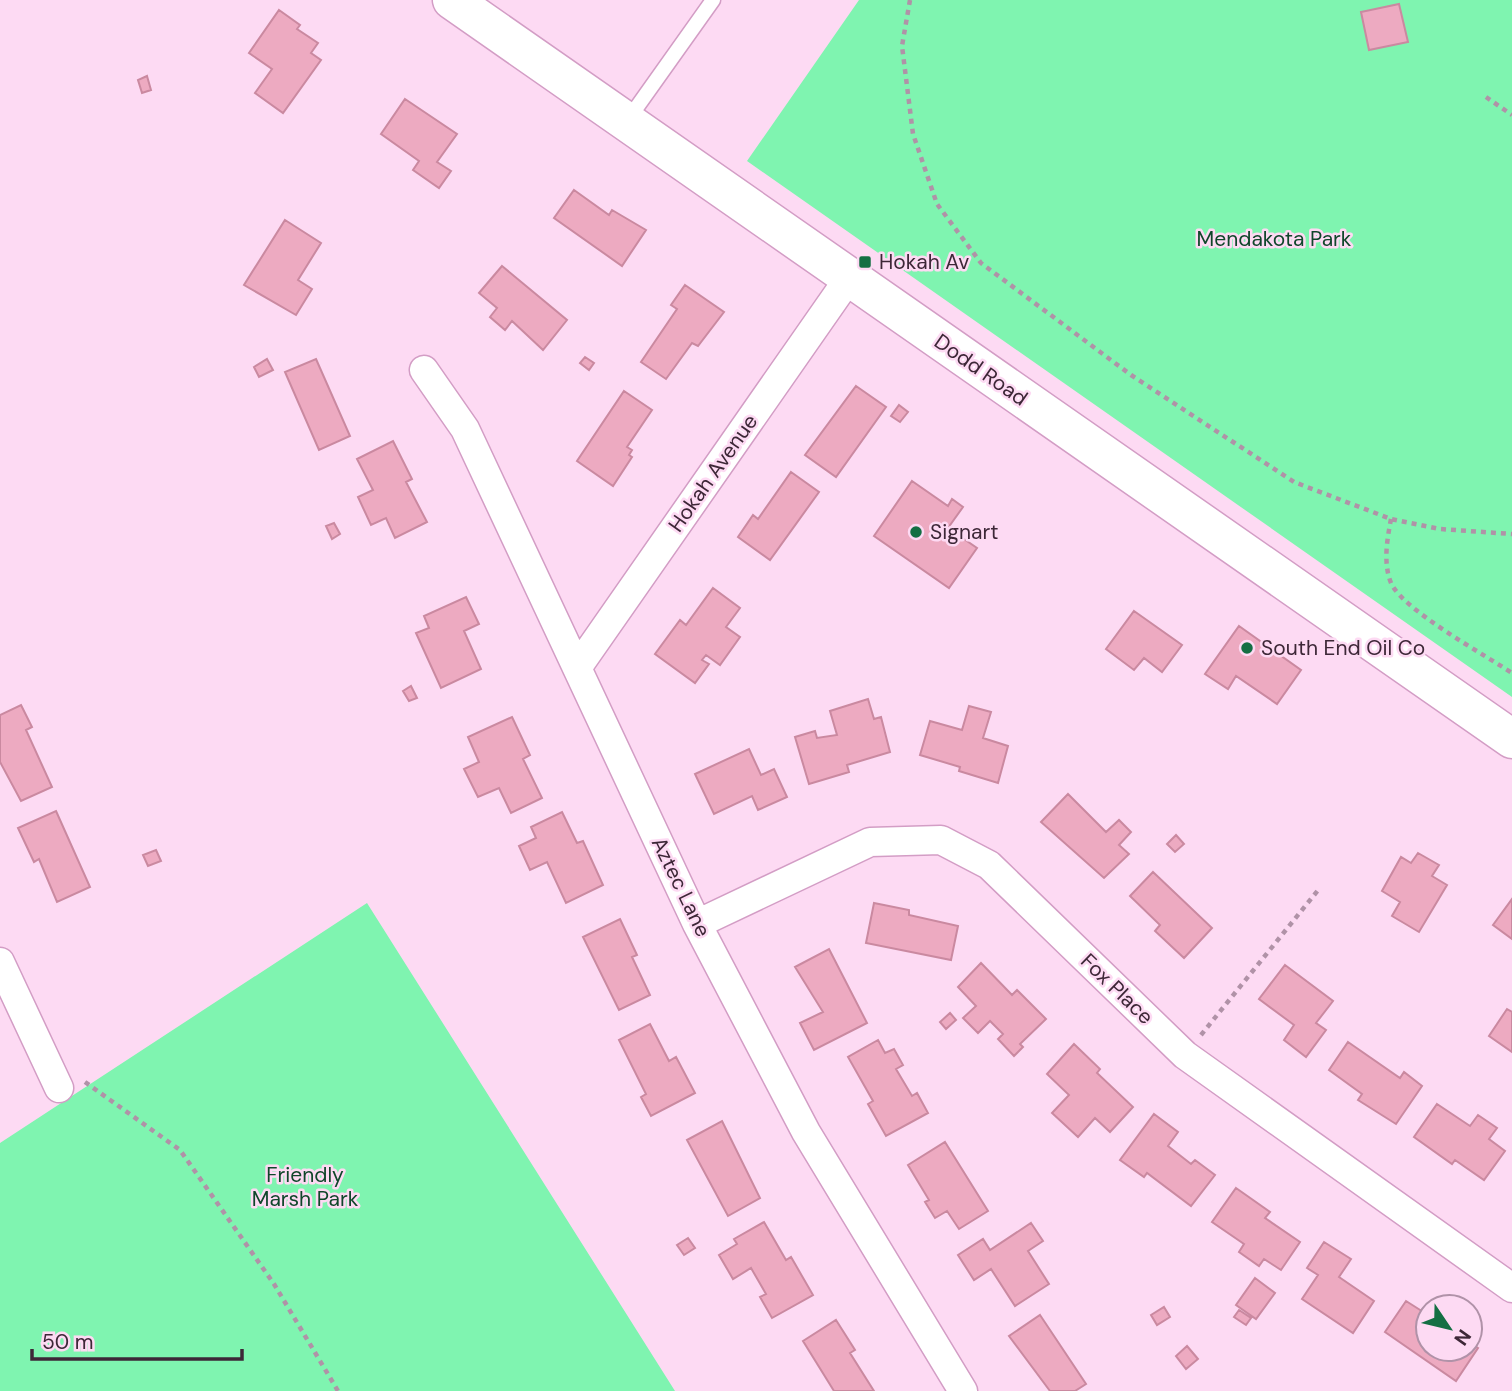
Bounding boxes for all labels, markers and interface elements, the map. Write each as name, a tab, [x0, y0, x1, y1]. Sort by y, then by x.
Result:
park label: Mendakota Park	[1197, 225, 1352, 253]
place label: Hokah Av	[879, 248, 969, 276]
marker: Hokah Av	[857, 254, 873, 270]
street label: Dodd Road	[929, 328, 1033, 412]
street label: Hokah Avenue	[662, 409, 764, 537]
place label: Signart	[930, 518, 998, 546]
marker: Signart	[908, 524, 924, 540]
place label: South End Oil Co	[1261, 634, 1425, 662]
marker: South End Oil Co	[1239, 640, 1255, 656]
street label: Aztec Lane	[645, 833, 717, 942]
street label: Fox Place	[1075, 947, 1160, 1031]
park label: Friendly Marsh Park	[252, 1161, 359, 1213]
north arrow	[1414, 1293, 1484, 1363]
scale bar	[32, 1318, 242, 1362]
text: N	[1448, 1325, 1477, 1350]
text: 50 m	[42, 1328, 93, 1356]

